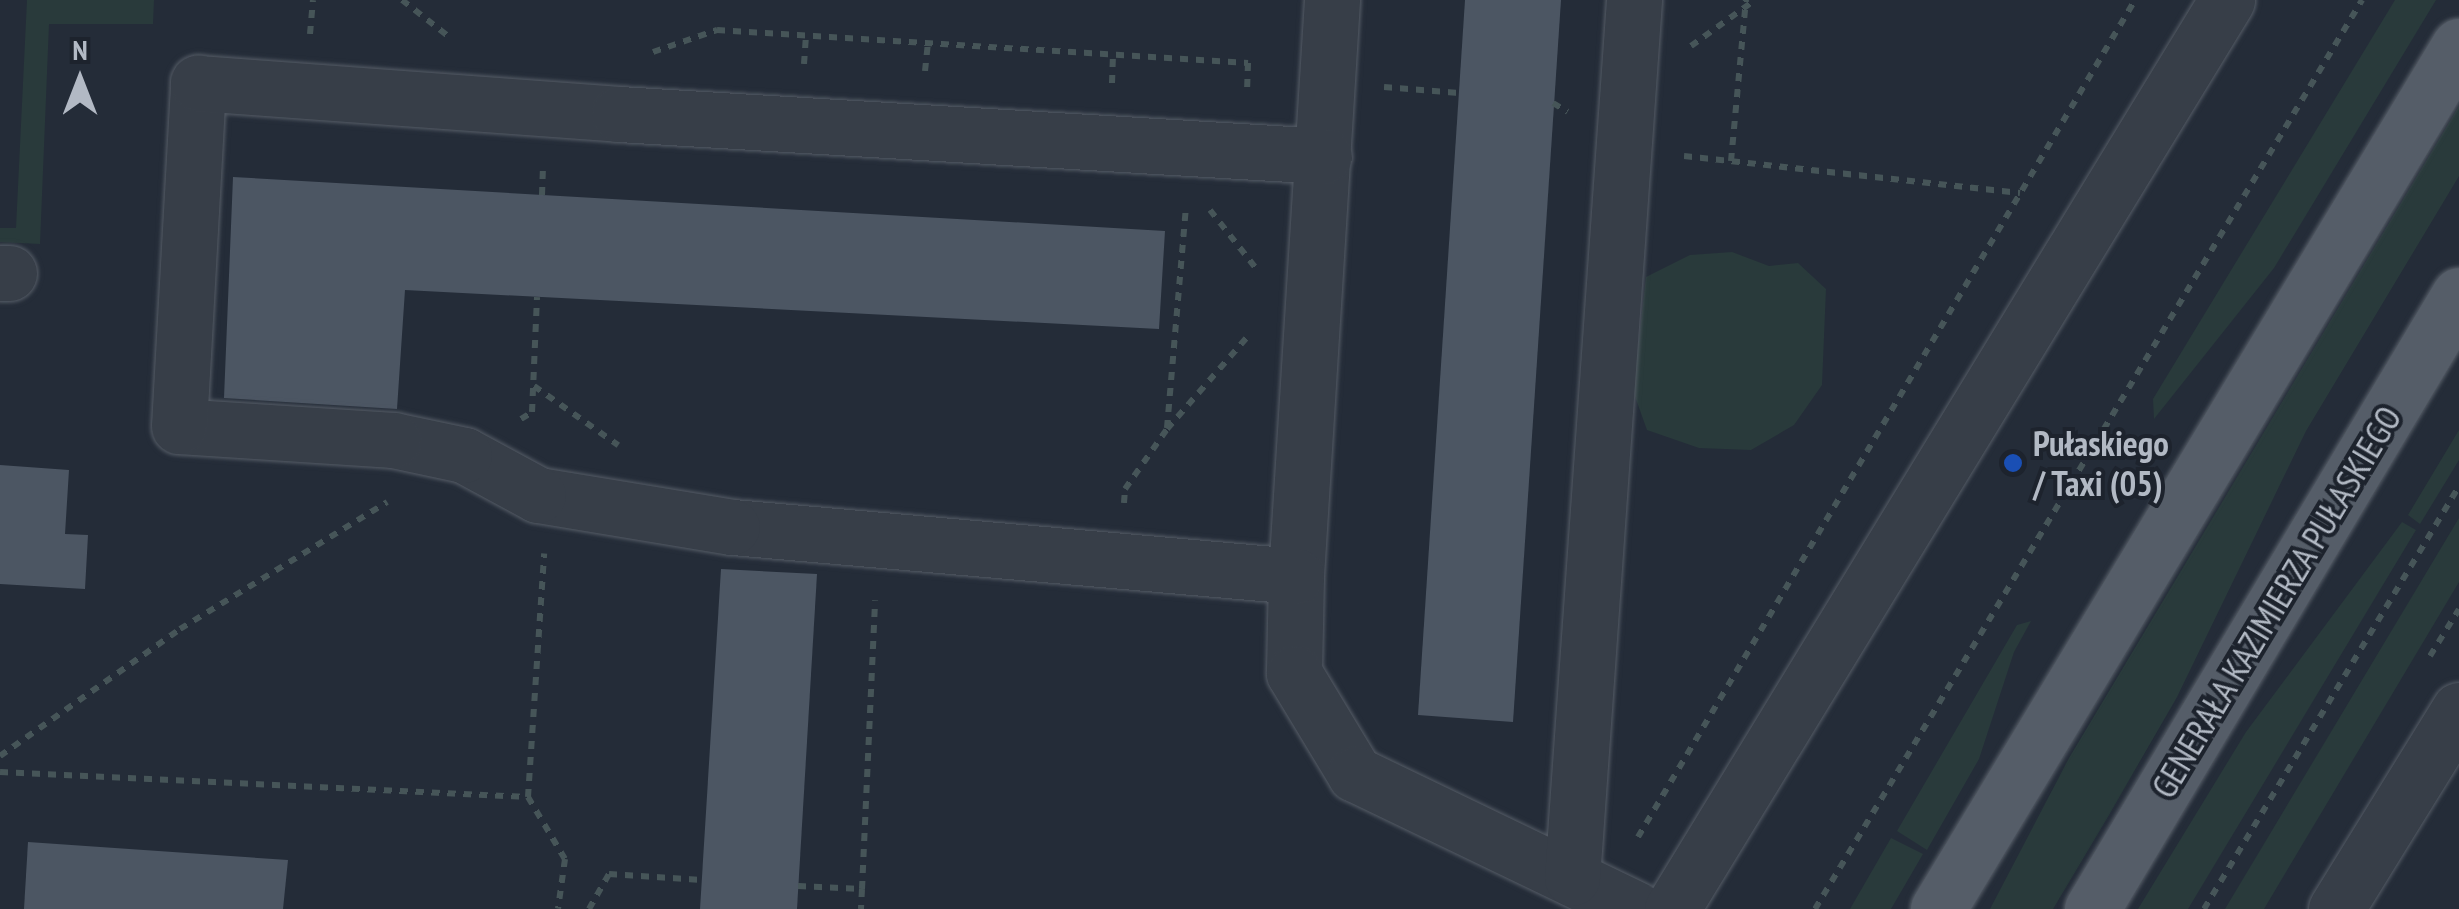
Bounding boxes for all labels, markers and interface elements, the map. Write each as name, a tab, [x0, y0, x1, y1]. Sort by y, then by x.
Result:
north arrow	[30, 30, 130, 130]
text: N	[72, 31, 88, 68]
street label: GENERAŁA KAZIMIERZA PUŁASKIEGO	[2142, 398, 2410, 806]
place label: Pułaskiego / Taxi (05)	[2033, 422, 2169, 504]
marker: Pułaskiego / Taxi (05)	[2002, 452, 2024, 474]

